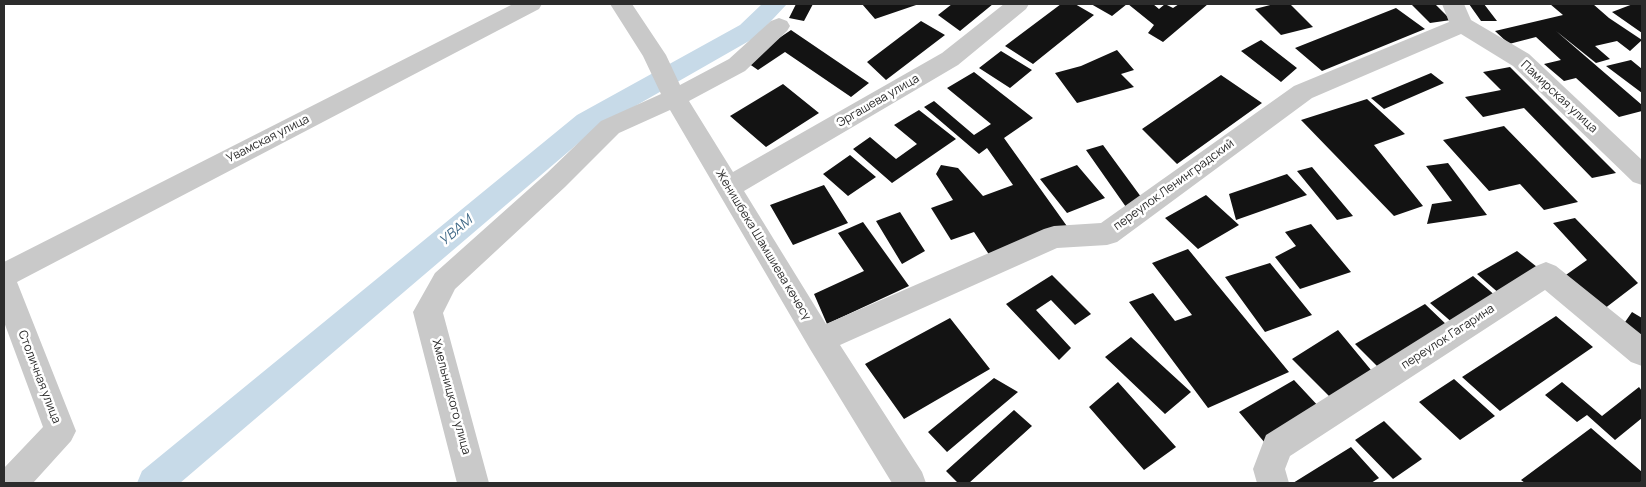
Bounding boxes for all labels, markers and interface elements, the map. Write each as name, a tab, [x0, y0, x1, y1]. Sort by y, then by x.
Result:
street label: Памирская улица	[1518, 58, 1600, 136]
street label: Эргашева улица	[834, 72, 922, 130]
street label: Увамская улица	[224, 112, 312, 166]
street label: переулок Ленинградский	[1111, 136, 1237, 234]
street label: Женишбека Шамшиева көчөсү	[712, 167, 814, 323]
water label: УВАМ	[436, 212, 476, 250]
street label: переулок Гагарина	[1399, 302, 1497, 372]
street label: Столичная улица	[15, 328, 63, 426]
street label: Хмельницкого улица	[429, 338, 473, 456]

